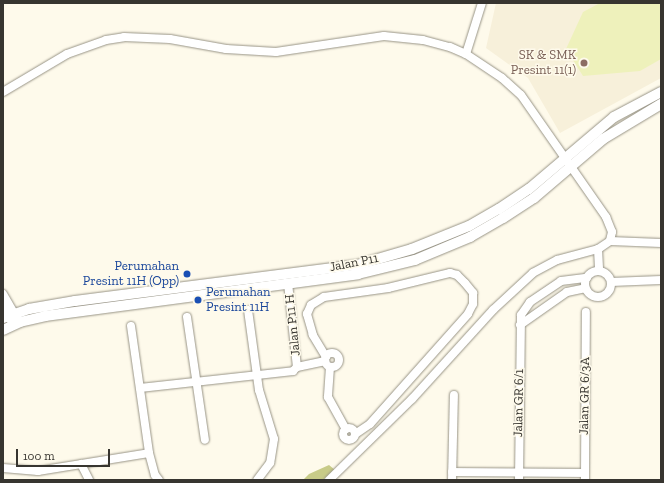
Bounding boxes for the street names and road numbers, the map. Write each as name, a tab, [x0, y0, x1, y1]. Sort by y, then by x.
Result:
street label: Jalan P11	[328, 251, 380, 275]
street label: Jalan P11 H	[282, 293, 304, 357]
street label: Jalan GR 6/3A	[577, 357, 593, 435]
street label: Jalan GR 6/1	[511, 369, 527, 437]

